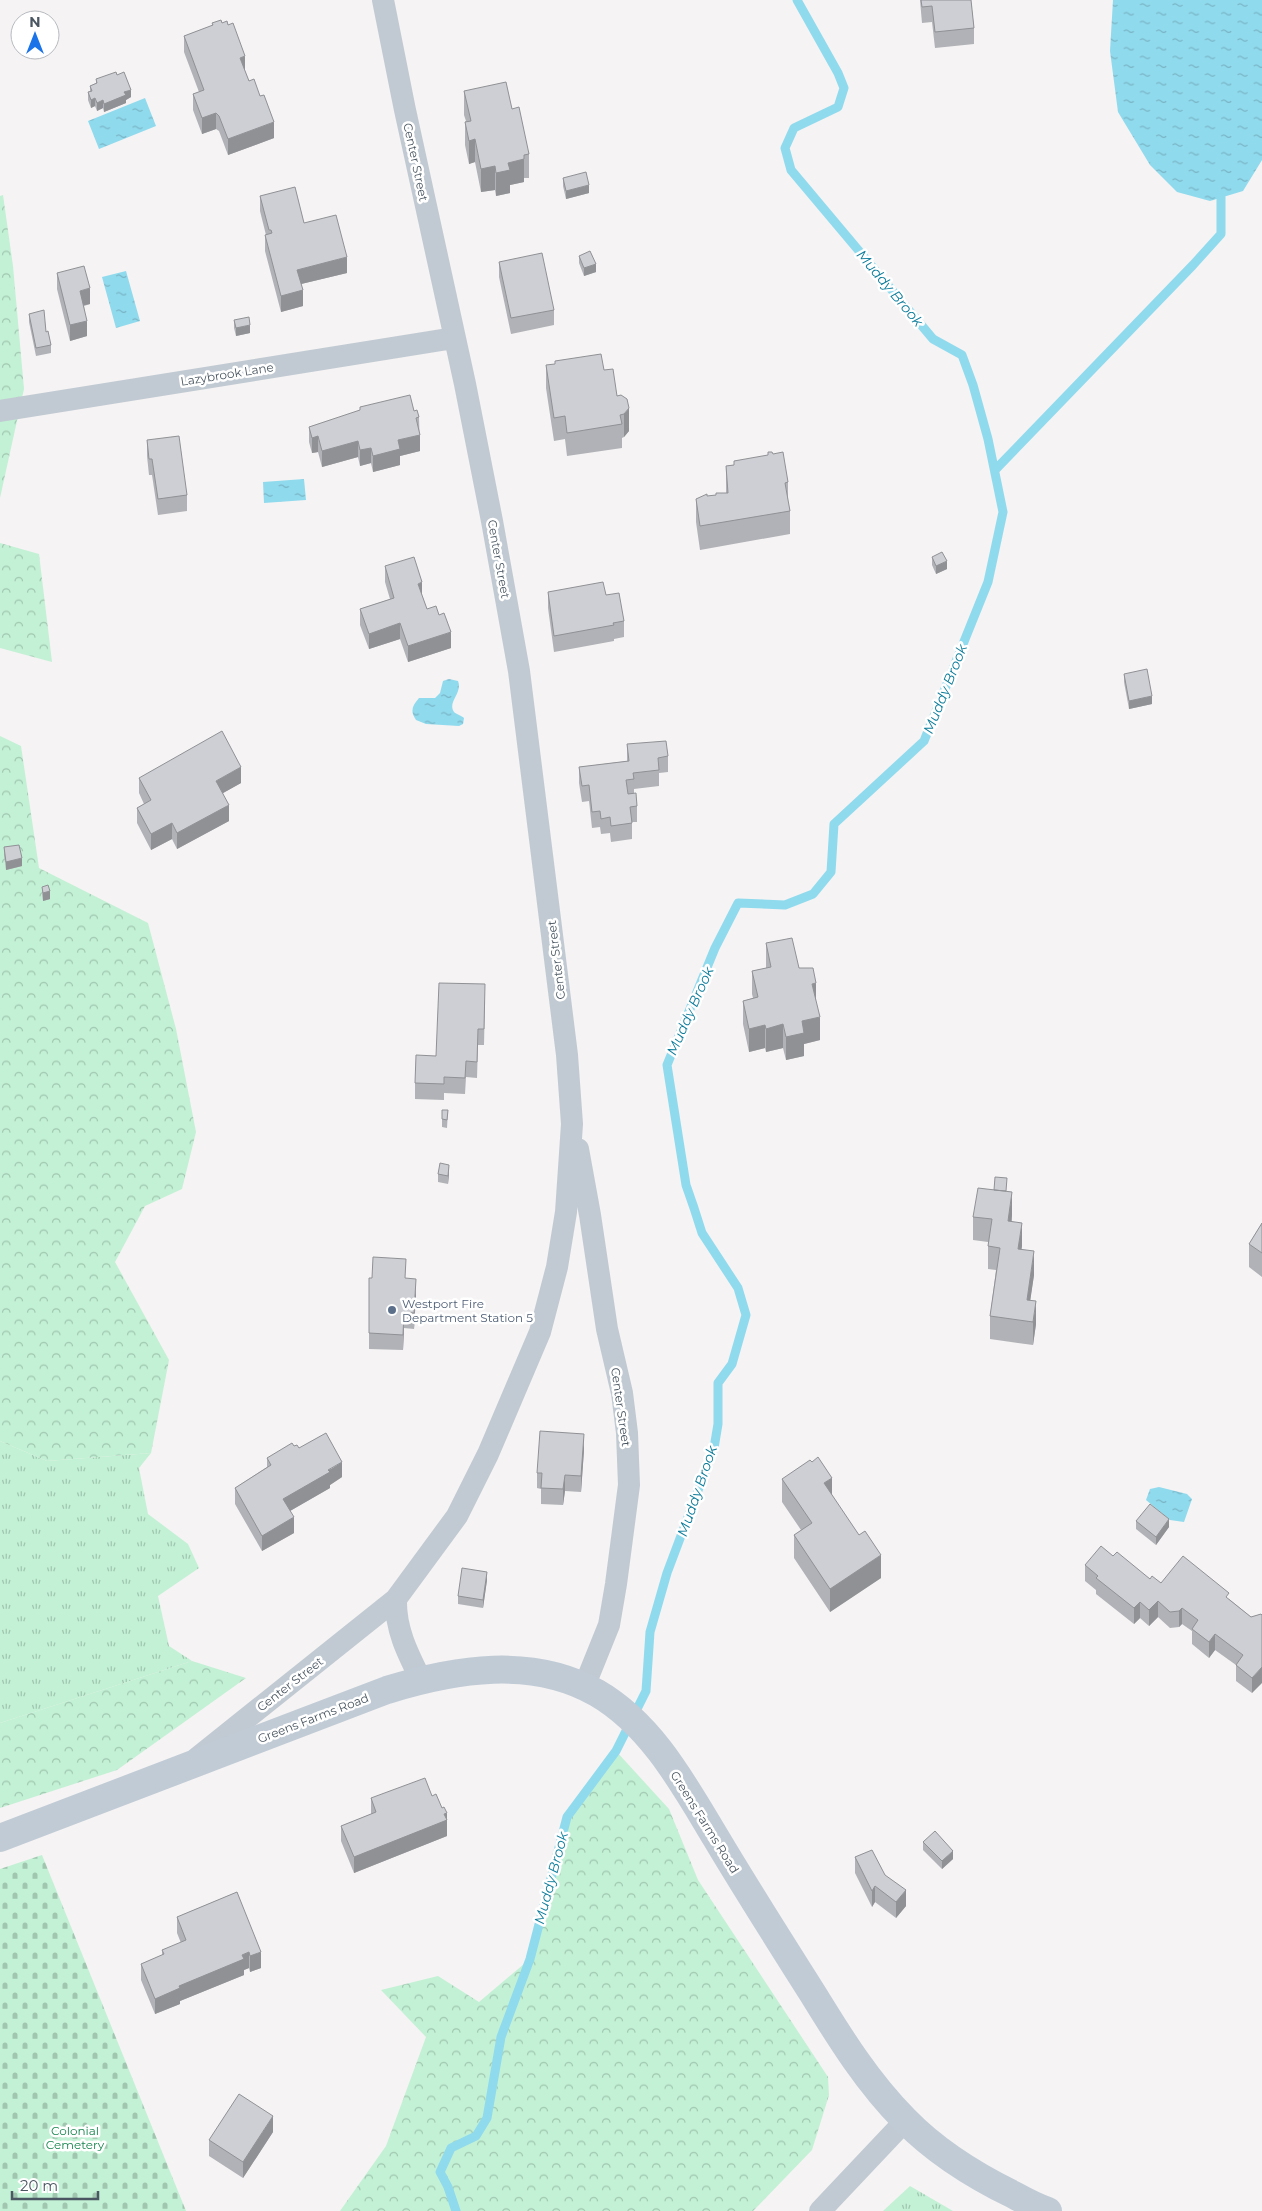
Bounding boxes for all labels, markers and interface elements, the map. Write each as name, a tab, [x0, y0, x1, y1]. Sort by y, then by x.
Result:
north arrow	[10, 10, 60, 60]
text: N	[29, 13, 41, 31]
street label: Center Street	[400, 121, 432, 203]
water label: Muddy Brook	[853, 246, 928, 331]
street label: Lazybrook Lane	[179, 359, 275, 389]
street label: Center Street	[485, 518, 513, 600]
water label: Muddy Brook	[919, 641, 971, 736]
street label: Center Street	[544, 919, 568, 1000]
water label: Muddy Brook	[662, 963, 718, 1058]
place label: Westport Fire Department Station 5	[402, 1296, 533, 1325]
marker: Westport Fire Department Station 5	[386, 1304, 398, 1316]
street label: Center Street	[608, 1366, 634, 1448]
water label: Muddy Brook	[673, 1443, 721, 1539]
street label: Center Street	[254, 1653, 326, 1714]
street label: Greens Farms Road	[255, 1690, 371, 1746]
street label: Greens Farms Road	[667, 1768, 743, 1876]
water label: Muddy Brook	[530, 1829, 572, 1926]
park label: Colonial Cemetery	[46, 2123, 105, 2152]
scale bar	[12, 2168, 99, 2200]
text: 20 m	[20, 2176, 58, 2195]

